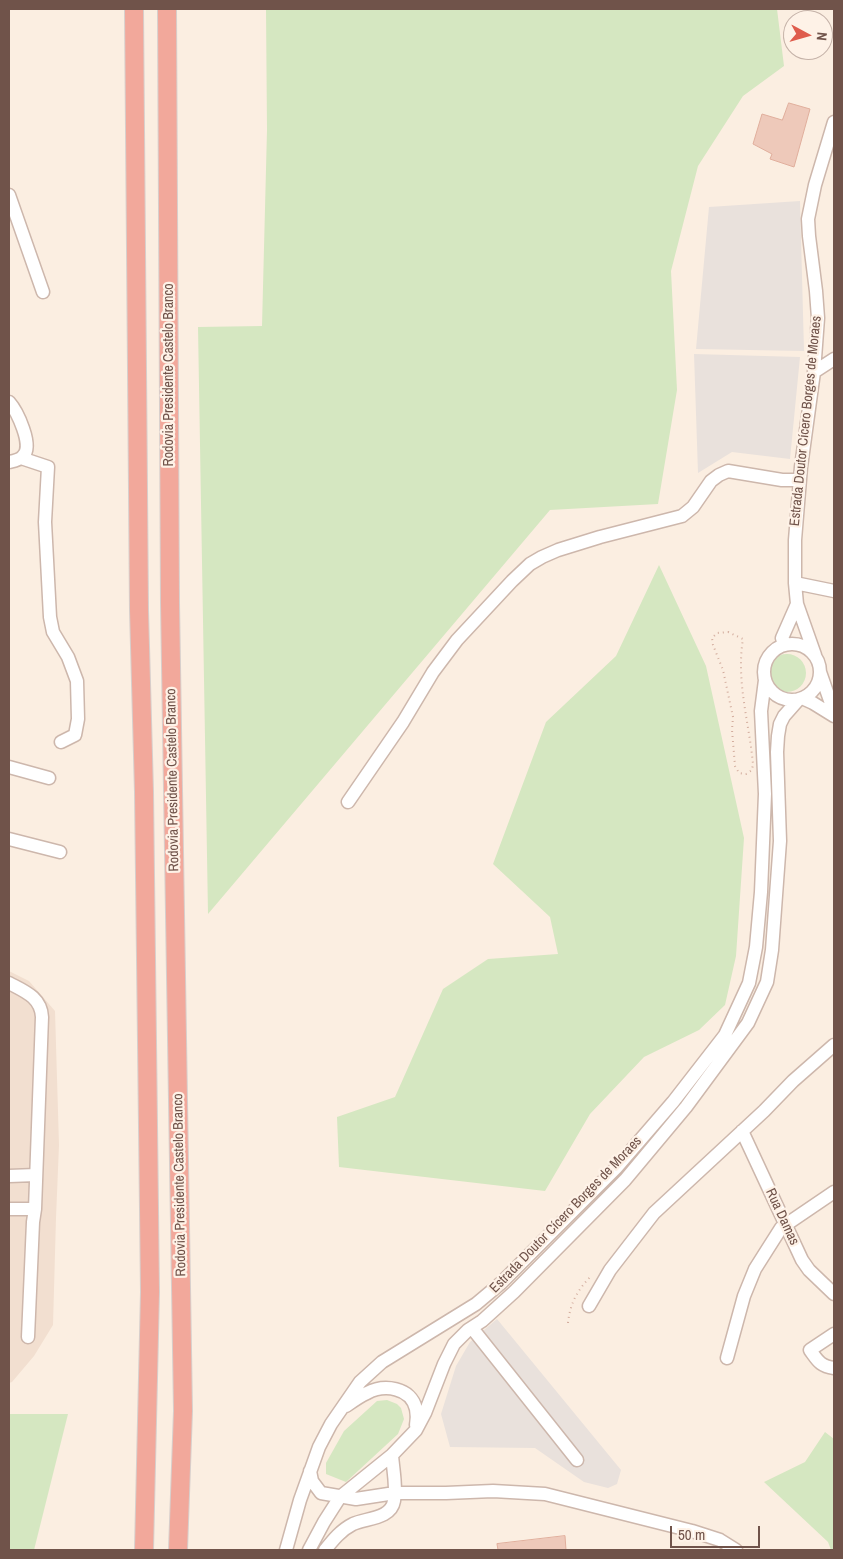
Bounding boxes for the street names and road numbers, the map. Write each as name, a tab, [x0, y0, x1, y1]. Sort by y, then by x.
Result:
street label: Rodovia Presidente Castelo Branco	[161, 283, 177, 467]
street label: Estrada Doutor Cícero Borges de Moraes	[787, 315, 825, 527]
street label: Rodovia Presidente Castelo Branco	[163, 688, 183, 872]
street label: Rodovia Presidente Castelo Branco	[170, 1093, 190, 1277]
street label: Estrada Doutor Cícero Borges de Moraes	[487, 1133, 645, 1297]
street label: Rua Damas	[762, 1186, 802, 1248]

